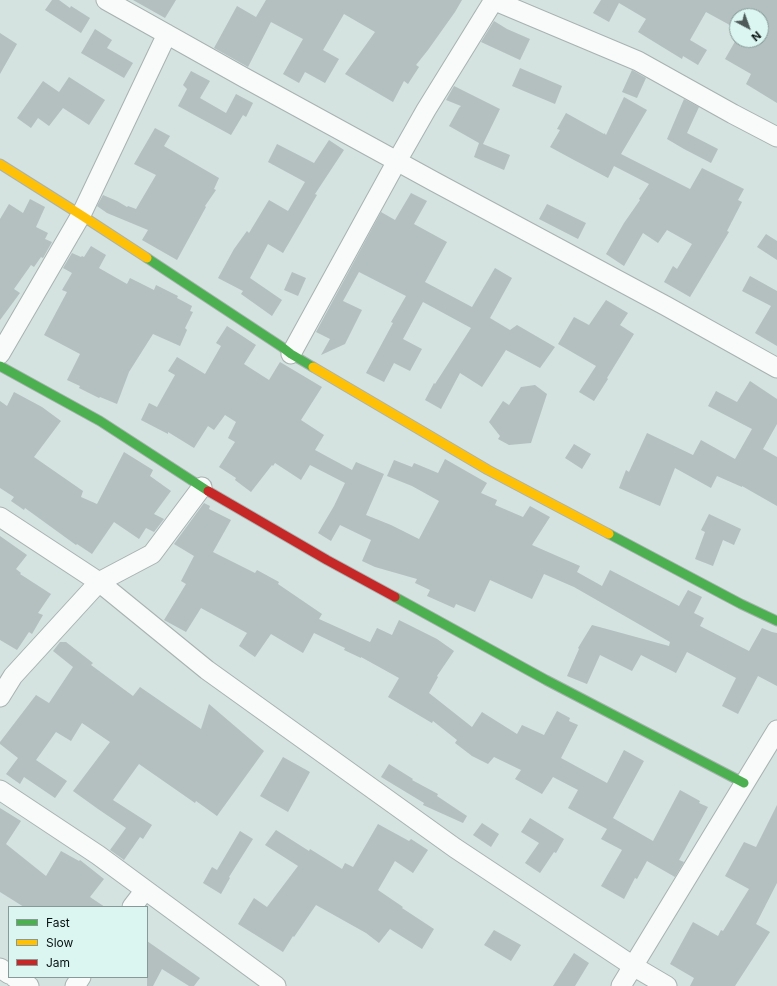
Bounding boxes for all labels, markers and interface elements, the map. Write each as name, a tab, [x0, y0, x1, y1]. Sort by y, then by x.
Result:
north arrow	[729, 8, 769, 48]
text: N	[748, 28, 764, 44]
legend	[8, 906, 148, 978]
text: Fast	[46, 915, 70, 930]
text: Slow	[46, 935, 73, 950]
text: Jam	[46, 955, 70, 970]

